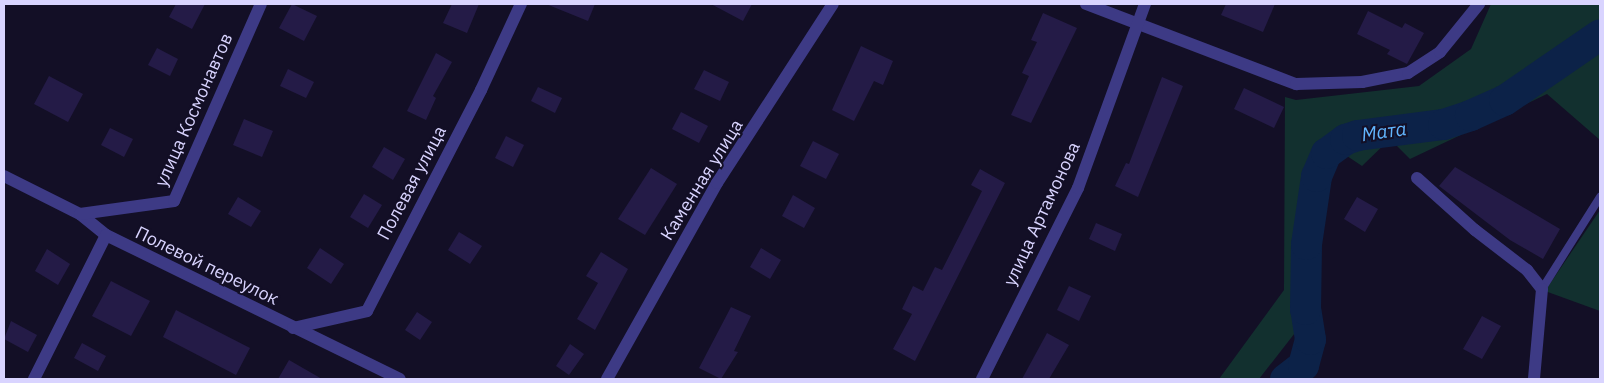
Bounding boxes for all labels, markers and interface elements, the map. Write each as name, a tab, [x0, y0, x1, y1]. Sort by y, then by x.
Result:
street label: улица Космонавтов	[150, 30, 238, 190]
street label: Каменная улица	[656, 116, 748, 244]
water label: Мата	[1360, 118, 1408, 146]
street label: Полевая улица	[373, 122, 451, 244]
street label: улица Артамонова	[999, 138, 1085, 290]
street label: Полевой переулок	[132, 222, 282, 310]

